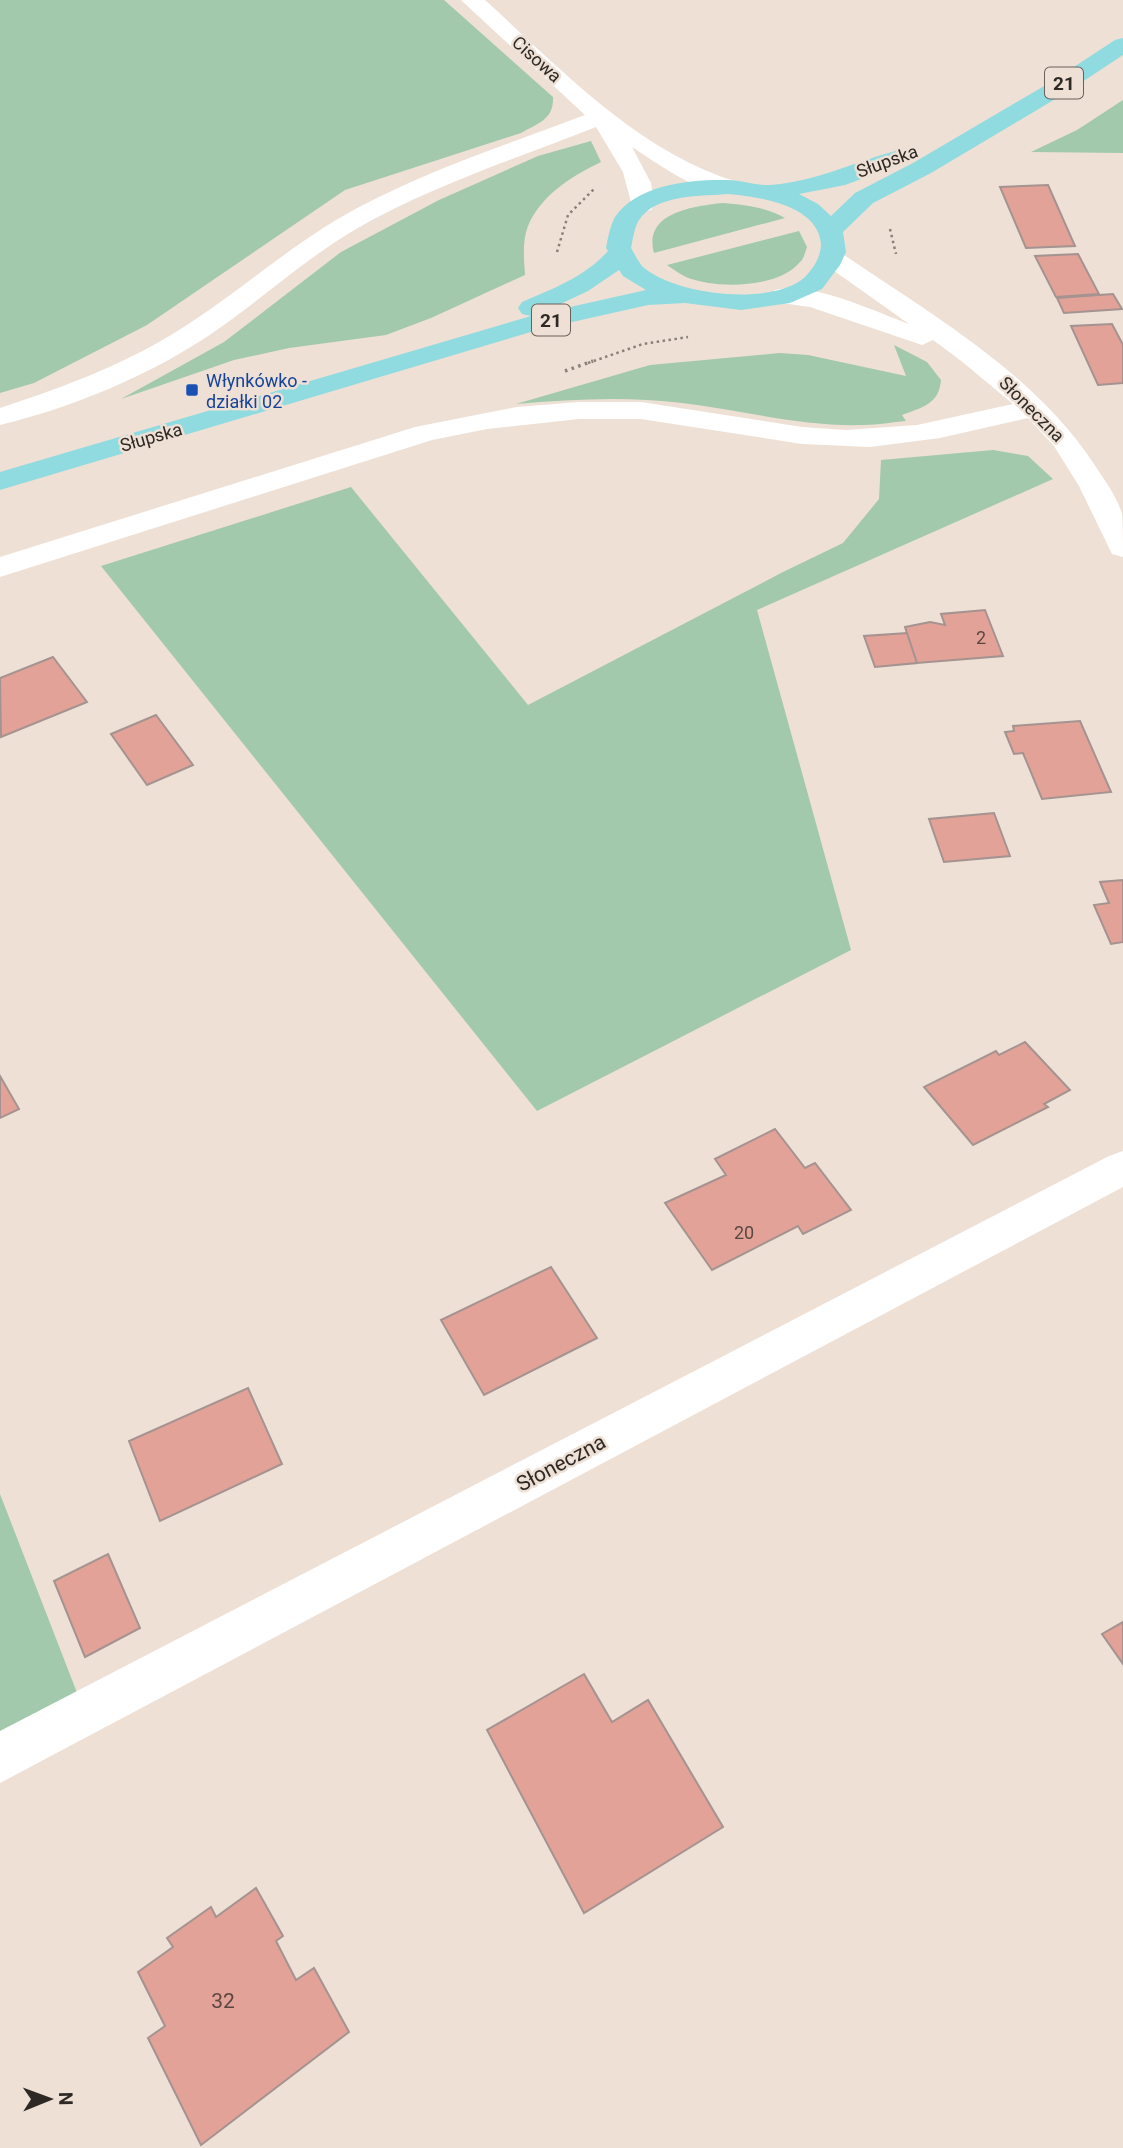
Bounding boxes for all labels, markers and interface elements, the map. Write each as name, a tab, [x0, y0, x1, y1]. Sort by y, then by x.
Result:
street label: Cisowa	[508, 31, 566, 87]
road number: 21	[1045, 68, 1083, 99]
street label: Słupska	[853, 140, 921, 182]
road number: 21	[532, 304, 570, 336]
place label: Włynkówko - działki 02	[206, 370, 307, 412]
street label: Słoneczna	[995, 372, 1069, 446]
marker: Włynkówko - działki 02	[184, 382, 200, 398]
street label: Słupska	[117, 418, 185, 456]
house number: 2	[976, 627, 986, 648]
house number: 20	[734, 1222, 754, 1243]
street label: Słoneczna	[512, 1430, 610, 1496]
house number: 32	[211, 1989, 235, 2013]
north arrow	[14, 2064, 84, 2134]
text: N	[54, 2092, 77, 2106]

